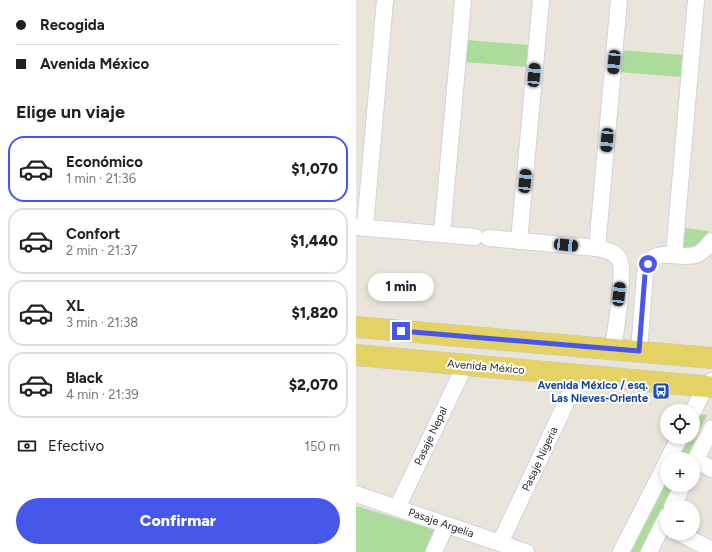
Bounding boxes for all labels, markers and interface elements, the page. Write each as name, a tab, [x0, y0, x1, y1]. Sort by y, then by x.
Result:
text: Recogida	[40, 16, 105, 34]
car	[607, 50, 621, 74]
text: Avenida México	[40, 55, 149, 73]
car	[527, 63, 541, 87]
text: Elige un viaje	[16, 101, 125, 123]
car	[600, 128, 614, 152]
icon: car	[18, 151, 54, 187]
text: Económico	[66, 153, 143, 171]
text: $1,070	[291, 160, 338, 178]
car	[518, 169, 532, 193]
text: 1 min · 21:36	[66, 171, 136, 186]
icon: car	[18, 223, 54, 259]
text: Confort	[66, 225, 120, 243]
text: $1,440	[290, 232, 338, 250]
car	[554, 238, 578, 252]
text: 2 min · 21:37	[66, 243, 138, 258]
route start	[639, 255, 657, 273]
callout: 1 min	[368, 273, 434, 301]
text: 1 min	[385, 279, 417, 294]
car	[612, 281, 626, 307]
icon: car	[18, 295, 54, 331]
text: XL	[66, 297, 84, 315]
text: $1,820	[292, 304, 338, 322]
text: 3 min · 21:38	[66, 315, 138, 330]
route end	[392, 322, 410, 340]
street label: Avenida México	[447, 357, 525, 377]
icon: car	[18, 367, 54, 403]
text: Black	[66, 369, 103, 387]
text: $2,070	[289, 376, 338, 394]
place label: Avenida México / esq. Las Nieves-Oriente	[537, 379, 648, 405]
bus stop icon: Avenida México / esq. Las Nieves-Oriente	[651, 381, 671, 401]
text: 4 min · 21:39	[66, 387, 139, 402]
map controls	[660, 404, 700, 540]
button: locate	[660, 404, 700, 444]
street label: Pasaje Nepal	[412, 405, 450, 467]
street label: Pasaje Nigeria	[519, 425, 561, 493]
icon: cash	[16, 435, 38, 457]
text: Efectivo	[48, 437, 104, 455]
text: 150 m	[305, 439, 340, 454]
button: +	[660, 452, 700, 492]
button: Confirmar	[16, 498, 340, 544]
button: −	[660, 500, 700, 540]
street label: Pasaje Argelia	[406, 506, 476, 540]

